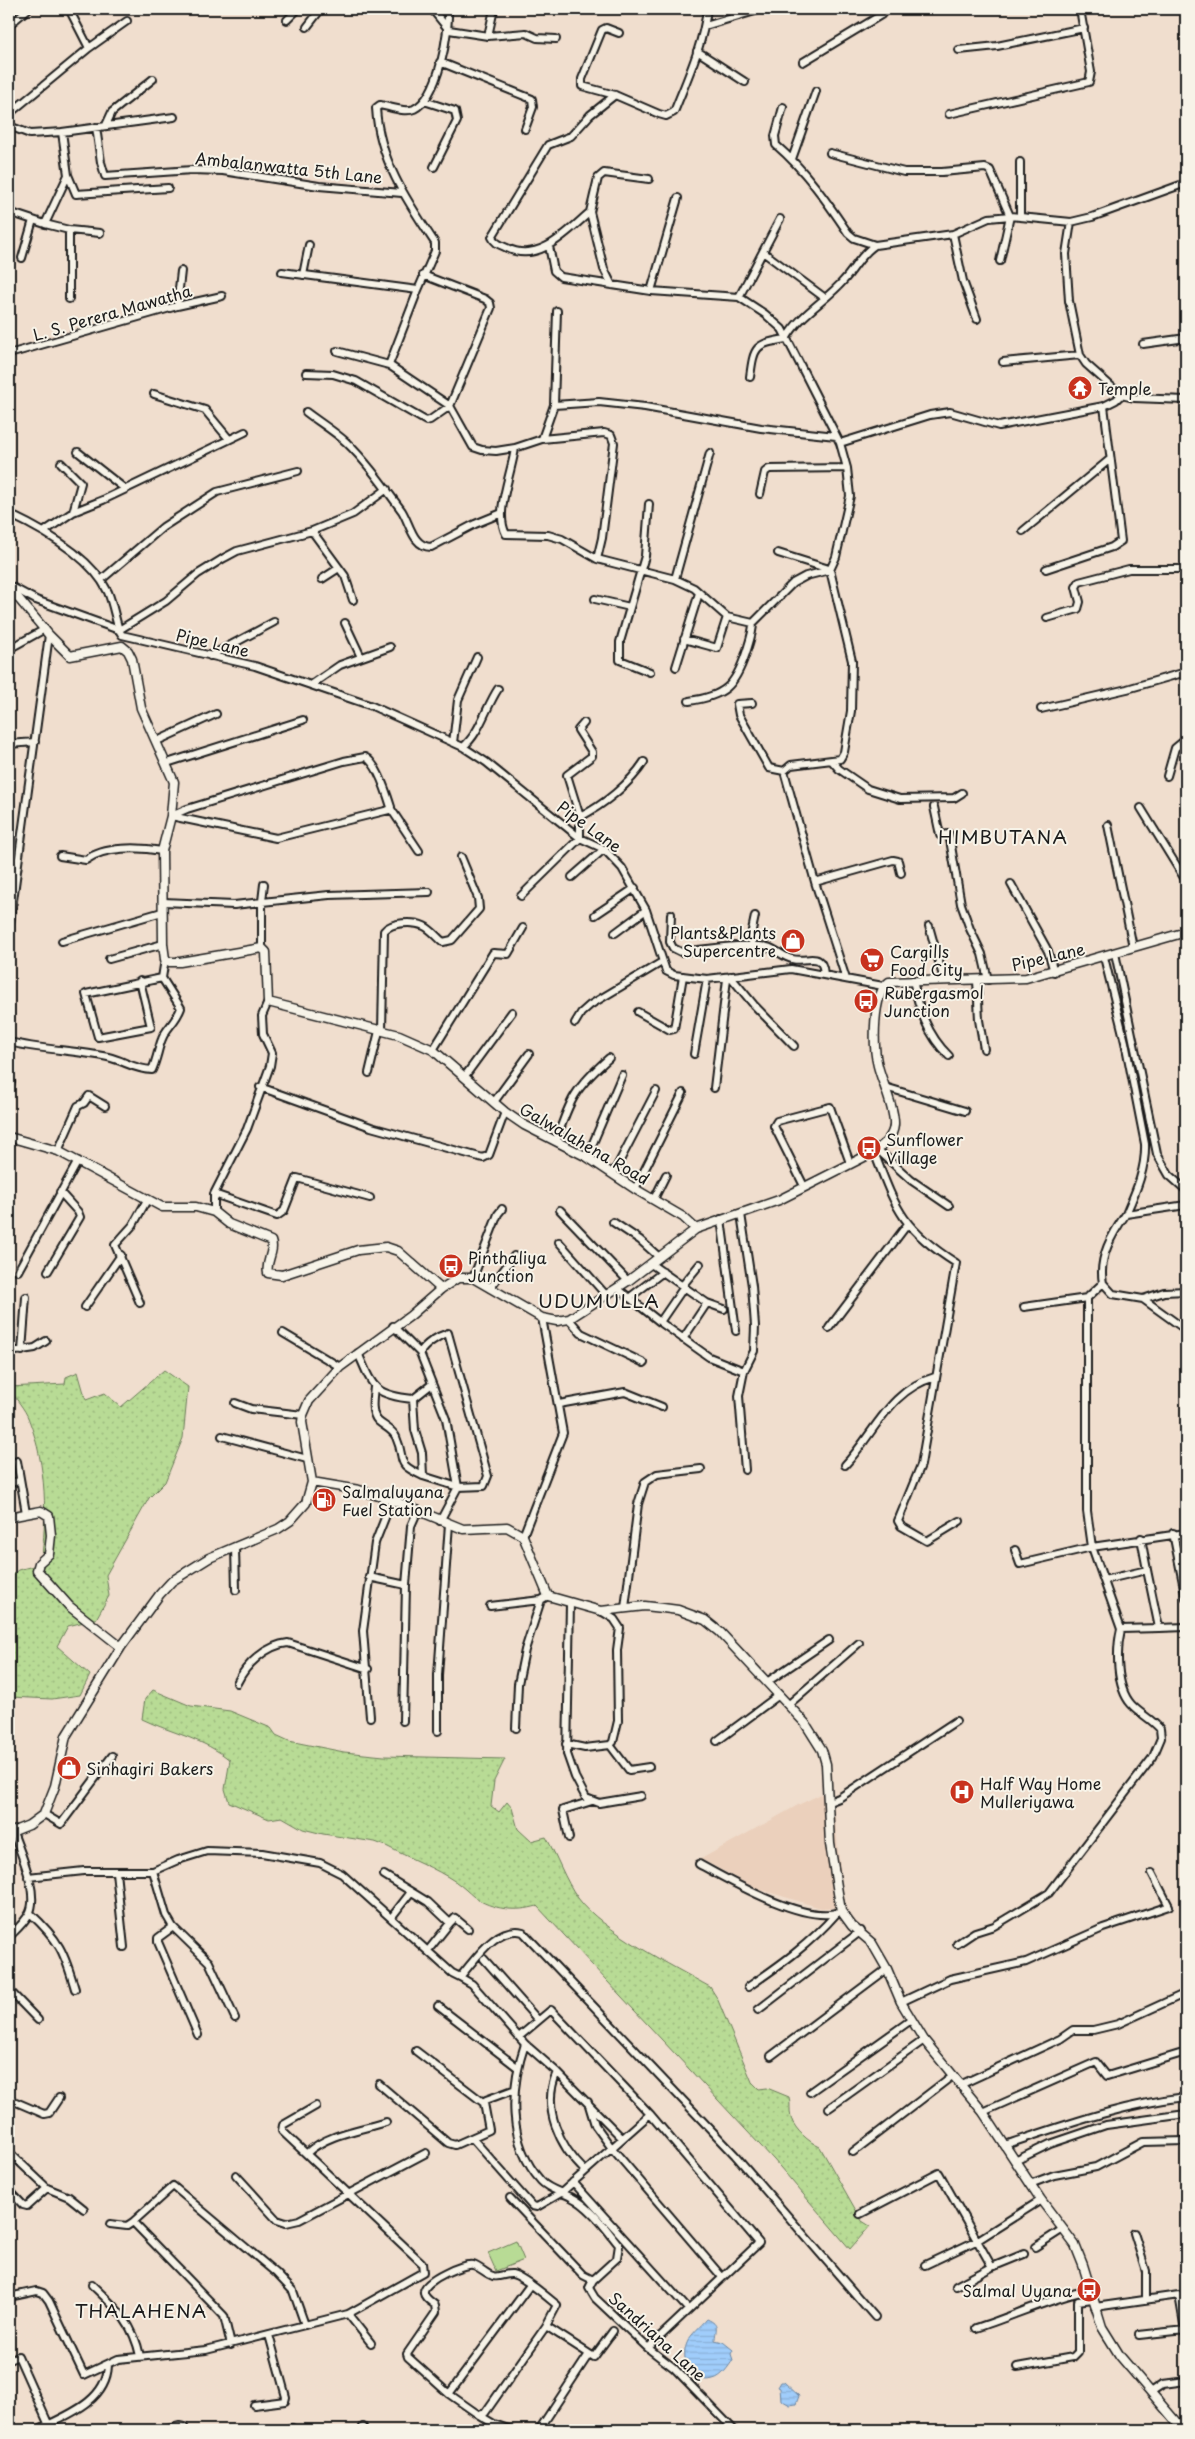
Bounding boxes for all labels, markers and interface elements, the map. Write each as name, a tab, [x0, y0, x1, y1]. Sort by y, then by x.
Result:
street label: Ambalanwatta 5th Lane	[194, 145, 384, 189]
street label: L. S. Perera Mawatha	[30, 278, 194, 346]
temple icon: Temple	[1067, 375, 1093, 401]
place label: Temple	[1098, 376, 1151, 400]
street label: Pipe Lane	[174, 622, 252, 662]
street label: Pipe Lane	[553, 794, 627, 858]
district label: HIMBUTANA	[938, 822, 1068, 850]
place label: Plants&Plants Supercentre	[670, 920, 776, 962]
shop icon: Plants&Plants Supercentre	[780, 928, 806, 954]
street label: Pipe Lane	[1009, 936, 1087, 976]
place label: Cargills Food City	[890, 939, 963, 981]
supermarket icon: Cargills Food City	[859, 947, 885, 973]
place label: Rubergasmol Junction	[884, 980, 984, 1022]
bus stop icon: Rubergasmol Junction	[853, 988, 879, 1014]
street label: Galwalahena Road	[516, 1096, 654, 1190]
place label: Sunflower Village	[886, 1127, 964, 1169]
bus stop icon: Sunflower Village	[856, 1135, 882, 1161]
place label: Pinthaliya Junction	[468, 1245, 547, 1287]
bus stop icon: Pinthaliya Junction	[438, 1253, 464, 1279]
district label: UDUMULLA	[538, 1286, 660, 1314]
place label: Salmaluyana Fuel Station	[342, 1479, 444, 1521]
fuel station icon: Salmaluyana Fuel Station	[311, 1487, 337, 1513]
shop icon: Sinhagiri Bakers	[56, 1755, 82, 1781]
place label: Sinhagiri Bakers	[86, 1756, 213, 1780]
place label: Half Way Home Mulleriyawa	[980, 1771, 1101, 1813]
hospital icon: Half Way Home Mulleriyawa	[949, 1779, 975, 1805]
bus stop icon: Salmal Uyana	[1076, 2277, 1102, 2303]
place label: Salmal Uyana	[963, 2278, 1072, 2302]
street label: Sandriana Lane	[604, 2286, 712, 2386]
district label: THALAHENA	[75, 2296, 207, 2324]

